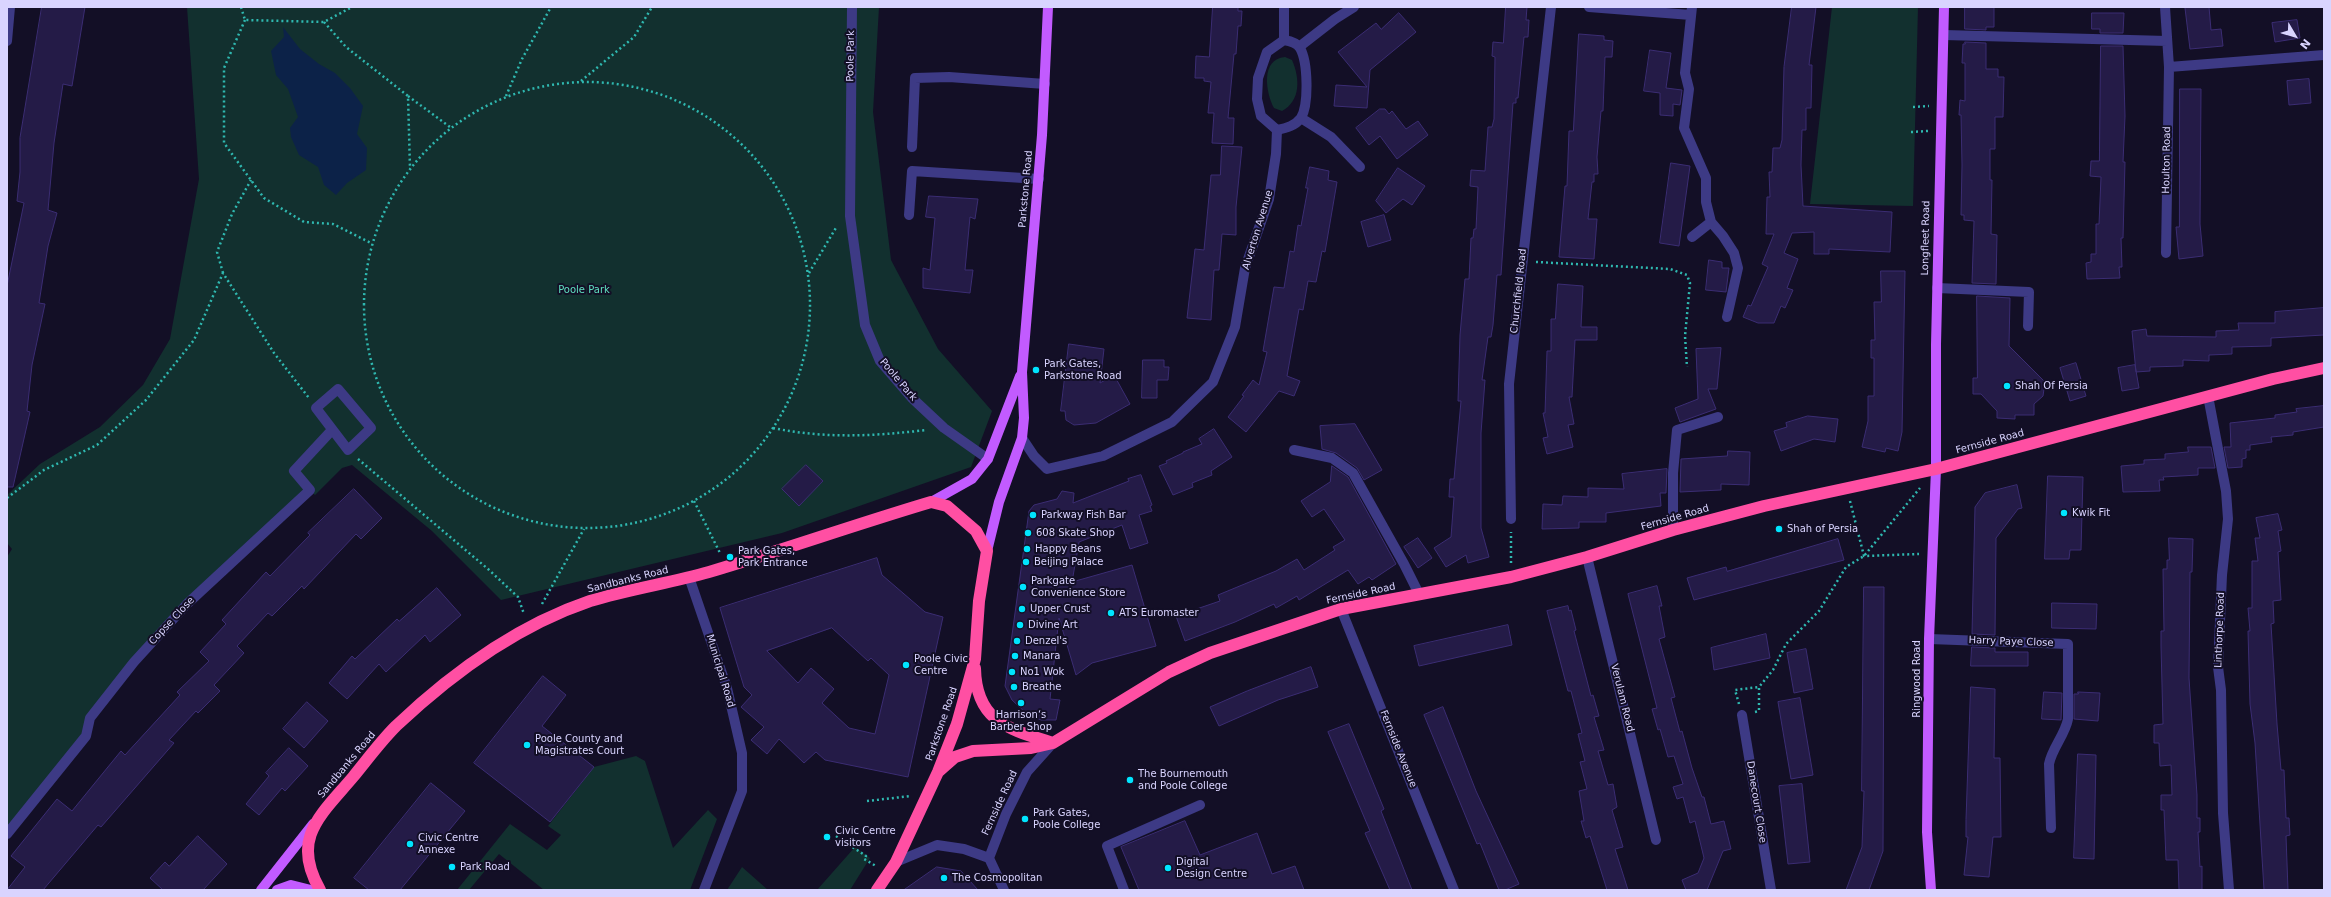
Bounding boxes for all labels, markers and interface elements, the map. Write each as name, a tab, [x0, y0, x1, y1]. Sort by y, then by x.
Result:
north arrow	[2275, 16, 2315, 56]
street label: Poole Park	[845, 30, 857, 82]
text: N	[2297, 36, 2313, 51]
street label: Houlton Road	[2160, 126, 2174, 194]
street label: Parkstone Road	[1017, 150, 1035, 228]
street label: Alverton Avenue	[1240, 189, 1276, 271]
street label: Longfleet Road	[1919, 200, 1933, 276]
street label: Churchfield Road	[1509, 248, 1529, 334]
park label: Poole Park	[558, 284, 610, 296]
street label: Poole Park	[877, 356, 919, 404]
place label: Park Gates, Parkstone Road	[1044, 358, 1122, 382]
marker: Park Gates, Parkstone Road	[1031, 365, 1041, 375]
place label: Shah Of Persia	[2015, 380, 2088, 392]
marker: Shah Of Persia	[2002, 381, 2012, 391]
street label: Fernside Road	[1954, 427, 2026, 457]
street label: Fernside Road	[1640, 503, 1710, 533]
place label: Kwik Fit	[2072, 507, 2110, 519]
marker: Kwik Fit	[2059, 508, 2069, 518]
place label: Parkway Fish Bar	[1041, 509, 1126, 521]
marker: Parkway Fish Bar	[1028, 510, 1038, 520]
place label: Shah of Persia	[1787, 523, 1858, 535]
marker: Shah of Persia	[1774, 524, 1784, 534]
place label: 608 Skate Shop	[1036, 527, 1115, 539]
marker: 608 Skate Shop	[1023, 528, 1033, 538]
place label: Happy Beans	[1035, 543, 1101, 555]
marker: Happy Beans	[1022, 544, 1032, 554]
place label: Park Gates, Park Entrance	[738, 545, 808, 568]
marker: Park Gates, Park Entrance	[725, 552, 735, 562]
place label: Beijing Palace	[1034, 556, 1103, 568]
marker: Beijing Palace	[1021, 557, 1031, 567]
street label: Sandbanks Road	[586, 564, 670, 596]
place label: Parkgate Convenience Store	[1031, 575, 1125, 598]
street label: Fernside Road	[1325, 581, 1397, 607]
marker: Parkgate Convenience Store	[1018, 582, 1028, 592]
street label: Linthorpe Road	[2213, 592, 2227, 668]
street label: Copse Close	[147, 595, 197, 647]
place label: Upper Crust	[1030, 603, 1090, 615]
marker: Upper Crust	[1017, 604, 1027, 614]
place label: ATS Euromaster	[1119, 607, 1199, 619]
marker: ATS Euromaster	[1106, 608, 1116, 618]
place label: Divine Art	[1028, 619, 1078, 631]
marker: Divine Art	[1015, 620, 1025, 630]
street label: Municipal Road	[703, 633, 737, 709]
place label: Denzel's	[1025, 635, 1067, 647]
street label: Harry Paye Close	[1968, 635, 2054, 649]
marker: Denzel's	[1012, 636, 1022, 646]
street label: Ringwood Road	[1911, 640, 1923, 718]
place label: Manara	[1023, 650, 1060, 662]
marker: Manara	[1010, 651, 1020, 661]
place label: Poole Civic Centre	[914, 653, 968, 676]
marker: Poole Civic Centre	[901, 660, 911, 670]
street label: Verulam Road	[1608, 663, 1636, 733]
place label: No1 Wok	[1020, 666, 1064, 678]
marker: No1 Wok	[1007, 667, 1017, 677]
place label: Breathe	[1022, 681, 1061, 693]
marker: Breathe	[1009, 682, 1019, 692]
street label: Parkstone Road	[924, 685, 960, 763]
marker: Harrison‘s Barber Shop	[1016, 698, 1026, 708]
place label: Harrison‘s Barber Shop	[990, 709, 1052, 732]
street label: Fernside Avenue	[1377, 709, 1419, 789]
street label: Sandbanks Road	[316, 729, 378, 801]
place label: Poole County and Magistrates Court	[535, 733, 624, 756]
marker: Poole County and Magistrates Court	[522, 740, 532, 750]
street label: Danecourt Close	[1744, 760, 1768, 844]
place label: The Bournemouth and Poole College	[1138, 768, 1228, 792]
street label: Fernside Road	[980, 769, 1020, 837]
marker: The Bournemouth and Poole College	[1125, 775, 1135, 785]
place label: Park Gates, Poole College	[1033, 807, 1100, 830]
marker: Park Gates, Poole College	[1020, 814, 1030, 824]
place label: Civic Centre visitors	[835, 825, 896, 848]
place label: Civic Centre Annexe	[418, 832, 479, 856]
marker: Civic Centre visitors	[822, 832, 832, 842]
marker: Civic Centre Annexe	[405, 839, 415, 849]
place label: Digital Design Centre	[1176, 856, 1247, 880]
place label: Park Road	[460, 861, 510, 873]
marker: Park Road	[447, 862, 457, 872]
marker: Digital Design Centre	[1163, 863, 1173, 873]
place label: The Cosmopolitan	[952, 872, 1042, 884]
marker: The Cosmopolitan	[939, 873, 949, 883]

